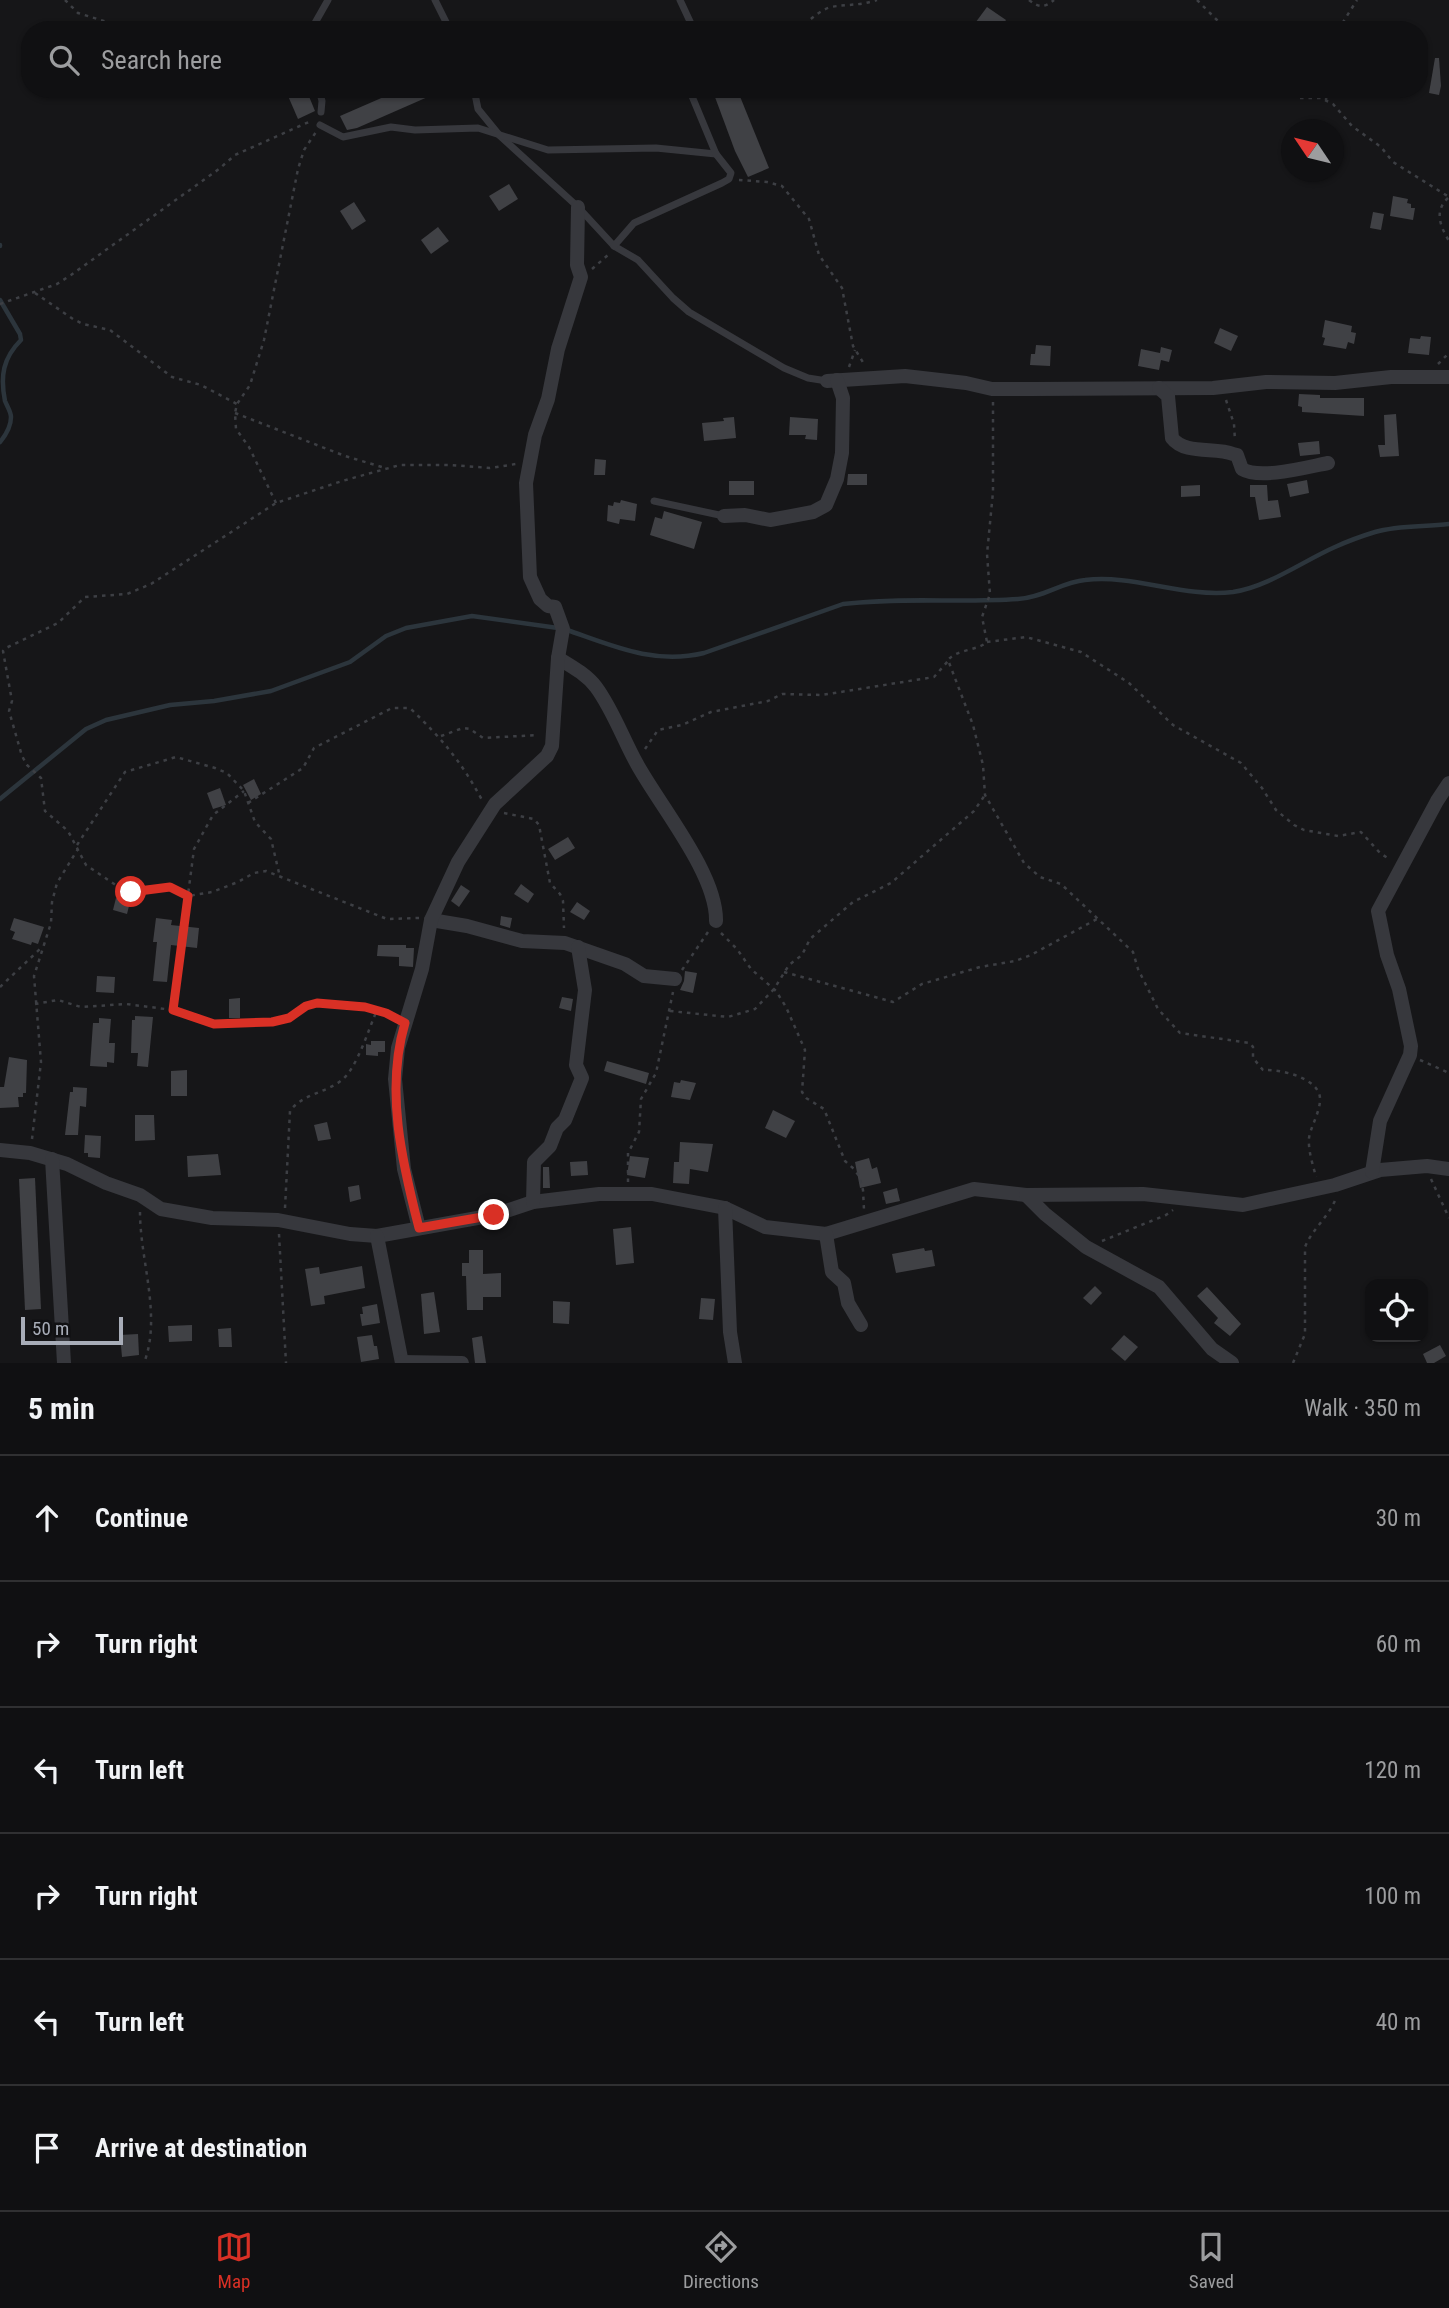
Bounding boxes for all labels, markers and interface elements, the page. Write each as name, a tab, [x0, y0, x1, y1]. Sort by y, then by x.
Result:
search box	[21, 21, 1428, 98]
icon: search	[45, 41, 83, 79]
text: Search here	[101, 45, 222, 75]
north arrow	[1281, 119, 1344, 182]
route start	[115, 876, 146, 907]
route end	[478, 1199, 509, 1230]
map controls	[1365, 1279, 1428, 1342]
button: locate	[1365, 1279, 1428, 1342]
scale bar	[21, 1314, 122, 1346]
text: 50 m	[32, 1317, 69, 1340]
text: 5 min	[28, 1391, 95, 1426]
text: Walk · 350 m	[1304, 1395, 1421, 1422]
icon: ahead	[28, 1499, 66, 1537]
text: Continue	[95, 1503, 188, 1533]
text: 30 m	[1376, 1505, 1421, 1532]
icon: right	[28, 1625, 66, 1663]
text: Turn right	[95, 1629, 197, 1659]
text: 60 m	[1376, 1631, 1421, 1658]
icon: left	[28, 1751, 66, 1789]
text: Turn left	[95, 1755, 184, 1785]
text: 120 m	[1364, 1757, 1421, 1784]
icon: right	[28, 1877, 66, 1915]
text: Turn right	[95, 1881, 197, 1911]
text: 100 m	[1364, 1883, 1421, 1910]
icon: left	[28, 2003, 66, 2041]
text: Turn left	[95, 2007, 184, 2037]
text: 40 m	[1376, 2009, 1421, 2036]
icon: arrive	[28, 2129, 66, 2167]
text: Arrive at destination	[95, 2133, 307, 2163]
tab: Map	[215, 2228, 253, 2293]
tab: Directions	[683, 2228, 759, 2293]
tab: Saved	[1189, 2228, 1234, 2293]

